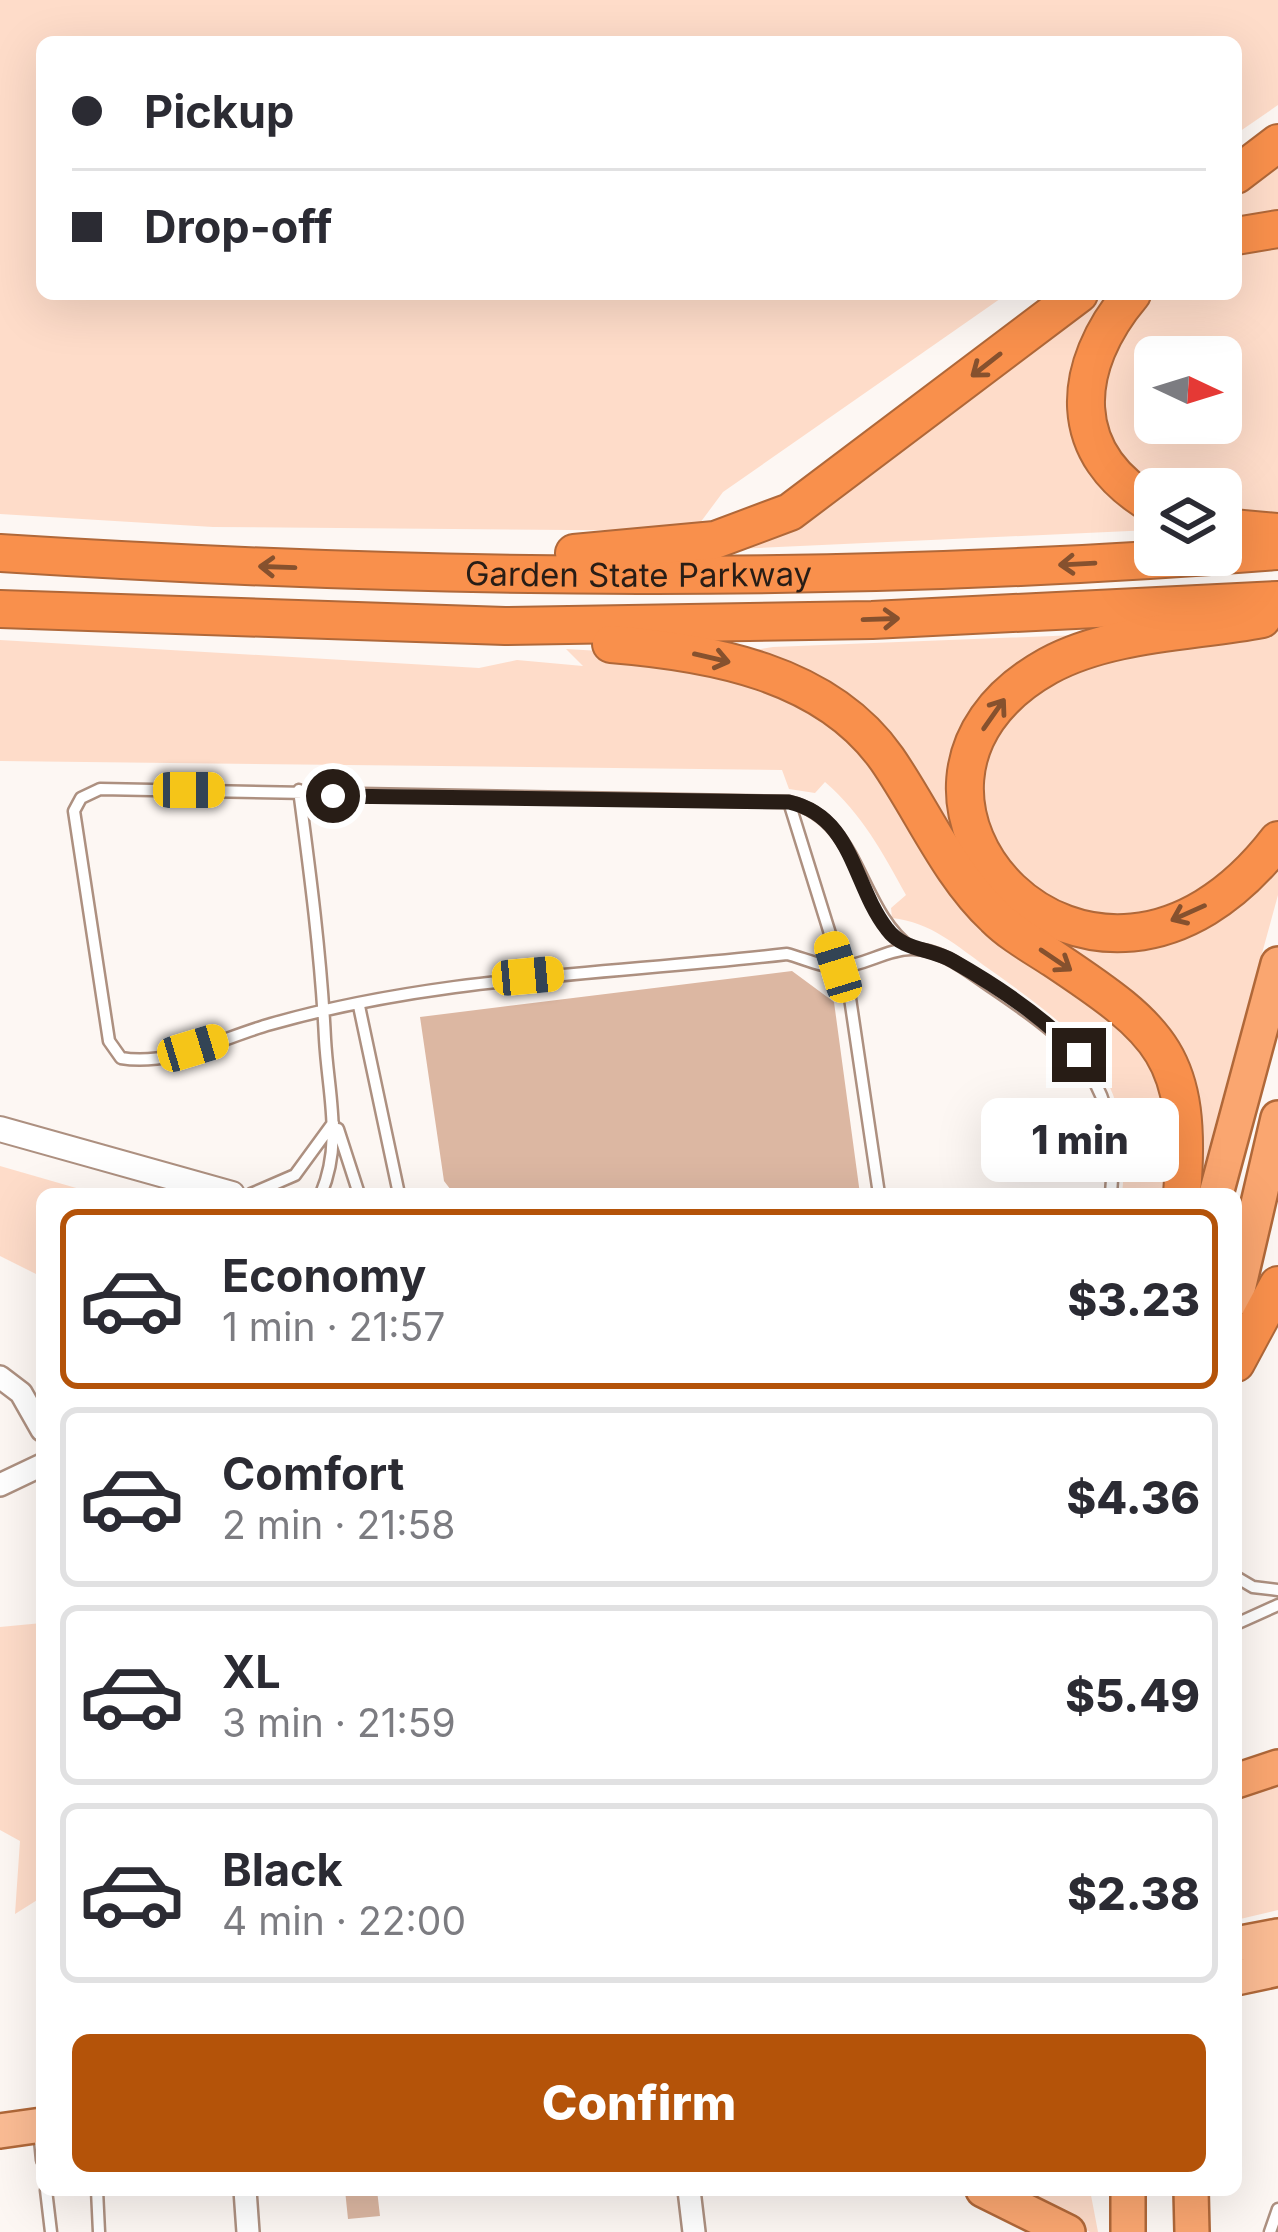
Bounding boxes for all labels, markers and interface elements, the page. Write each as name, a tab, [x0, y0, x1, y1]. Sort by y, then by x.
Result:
text: Pickup	[144, 84, 294, 139]
text: Drop-off	[144, 199, 332, 254]
north arrow	[1134, 336, 1242, 444]
map controls	[1134, 336, 1242, 576]
one-way arrow	[971, 352, 1003, 378]
button: layers	[1134, 468, 1242, 576]
street label: Garden State Parkway	[465, 553, 813, 595]
one-way arrow	[1058, 553, 1097, 576]
one-way arrow	[258, 555, 297, 578]
one-way arrow	[861, 607, 900, 630]
one-way arrow	[692, 648, 730, 670]
one-way arrow	[981, 698, 1006, 731]
route start	[306, 769, 360, 823]
car	[153, 772, 225, 808]
one-way arrow	[1171, 904, 1207, 926]
car	[810, 927, 866, 1007]
one-way arrow	[1038, 948, 1072, 973]
car	[491, 955, 565, 997]
car	[153, 1020, 233, 1076]
route end	[1052, 1028, 1106, 1082]
callout: 1 min	[980, 1097, 1178, 1181]
text: 1 min	[1031, 1116, 1129, 1163]
icon: car	[78, 1245, 186, 1353]
text: Economy	[222, 1248, 426, 1303]
text: $3.23	[1068, 1272, 1200, 1327]
text: 1 min · 21:57	[222, 1303, 445, 1350]
icon: car	[78, 1443, 186, 1551]
text: Comfort	[222, 1446, 404, 1501]
text: $4.36	[1067, 1470, 1200, 1525]
text: 2 min · 21:58	[222, 1501, 455, 1548]
icon: car	[78, 1641, 186, 1749]
text: XL	[222, 1644, 281, 1699]
text: $5.49	[1065, 1668, 1200, 1723]
text: 3 min · 21:59	[222, 1699, 456, 1746]
icon: car	[78, 1839, 186, 1947]
text: Black	[222, 1842, 343, 1897]
text: $2.38	[1067, 1866, 1200, 1921]
text: 4 min · 22:00	[222, 1897, 466, 1944]
button: Confirm	[72, 2034, 1206, 2172]

